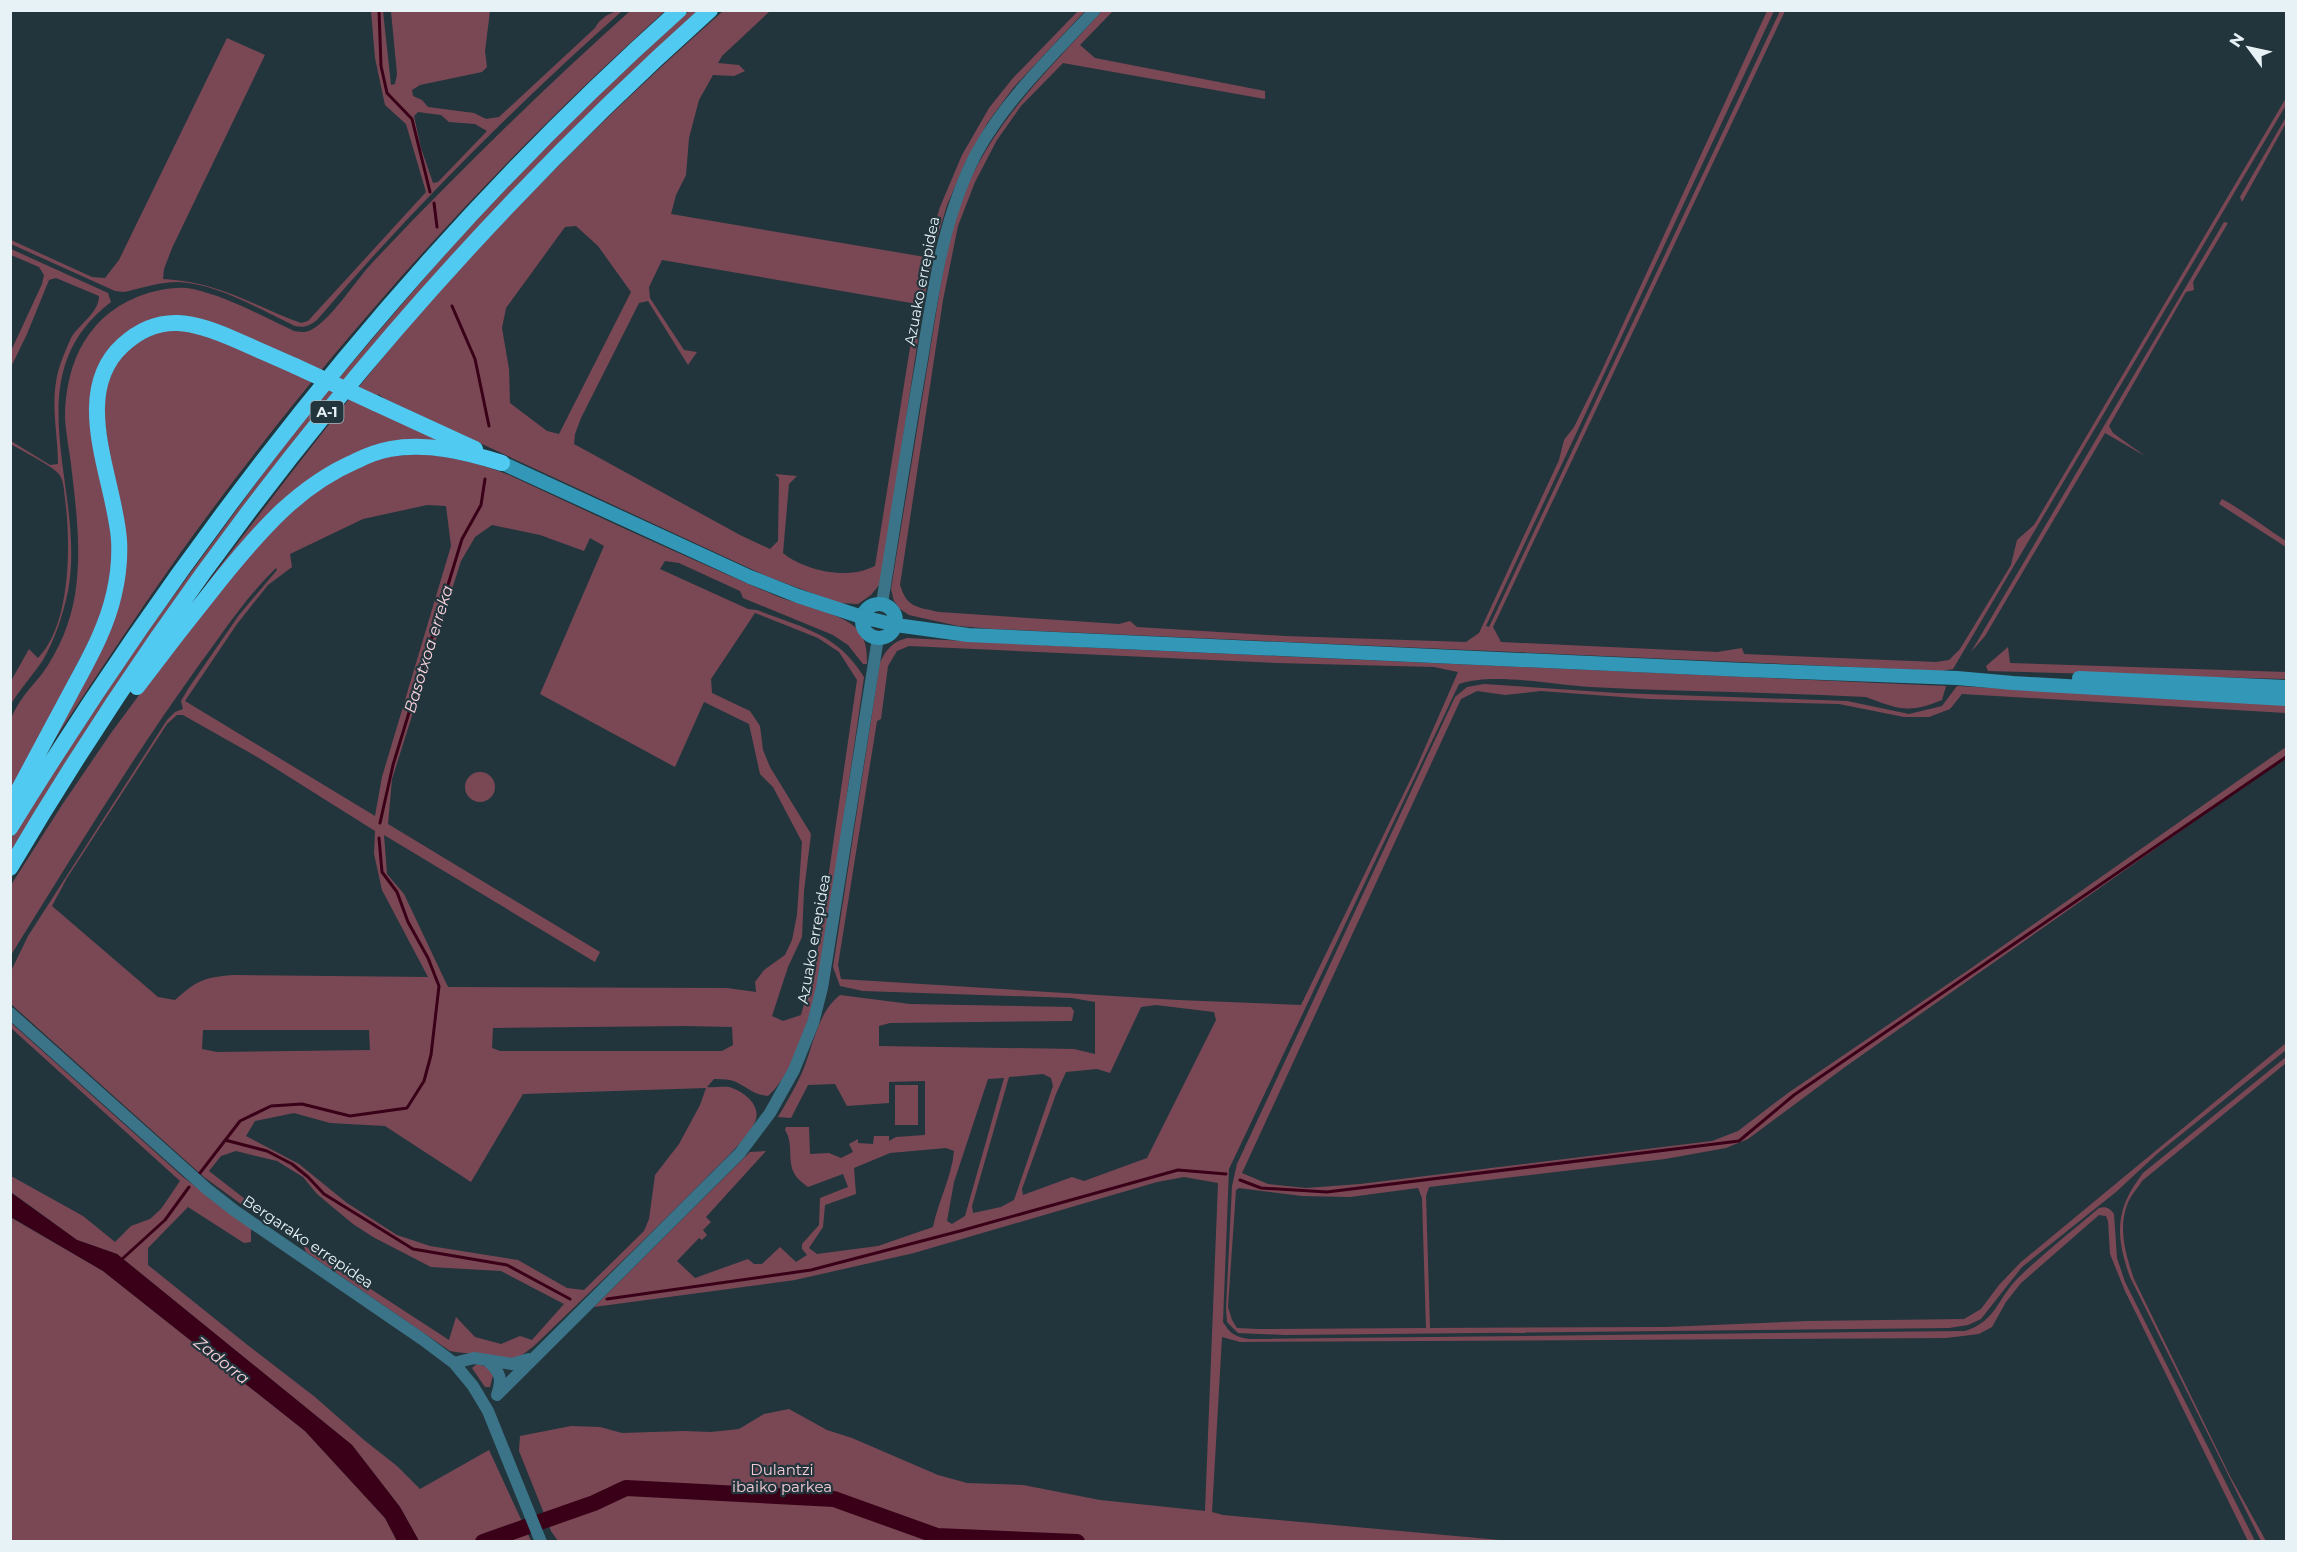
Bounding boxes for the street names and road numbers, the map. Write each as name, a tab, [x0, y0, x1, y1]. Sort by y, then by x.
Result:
street label: Azuako errepidea	[900, 215, 943, 347]
road number: A-1	[310, 401, 344, 423]
street label: Azuako errepidea	[793, 873, 834, 1005]
street label: Bergarako errepidea	[239, 1191, 377, 1292]

